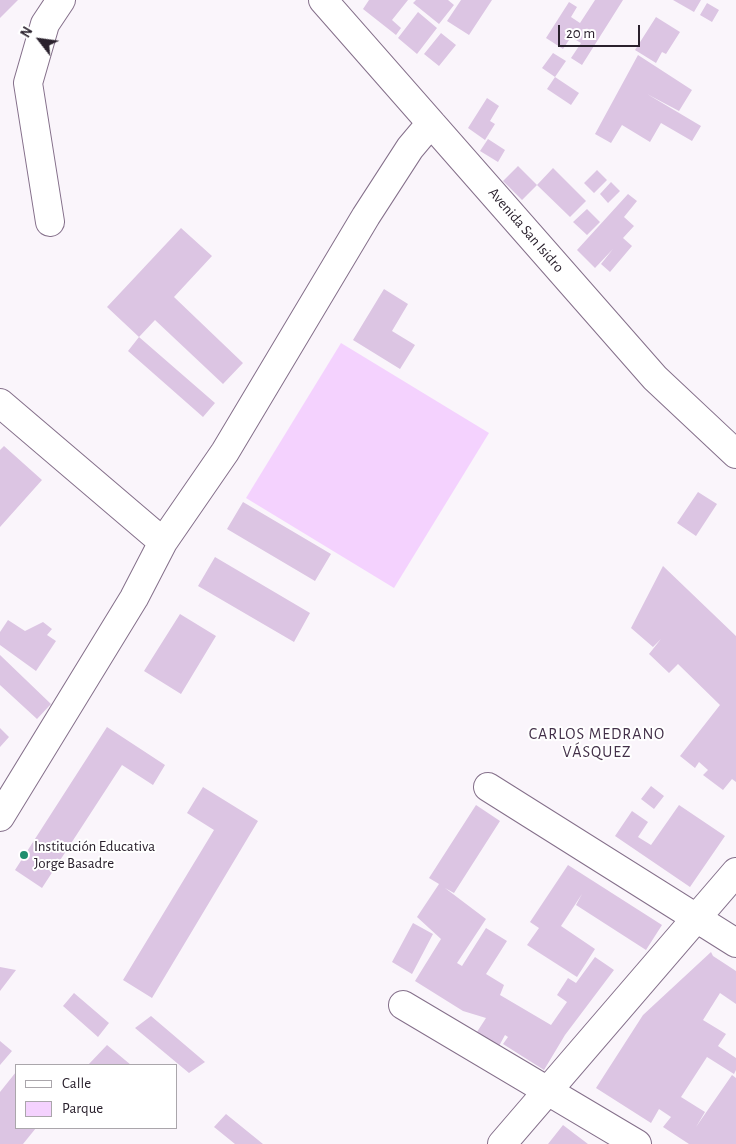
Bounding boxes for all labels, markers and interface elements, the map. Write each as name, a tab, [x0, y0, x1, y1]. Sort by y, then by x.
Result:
north arrow	[15, 15, 65, 65]
scale bar	[561, 15, 644, 47]
text: N	[19, 25, 36, 40]
text: 20 m	[566, 26, 595, 41]
street label: Avenida San Isidro	[484, 184, 568, 276]
district label: CARLOS MEDRANO VÁSQUEZ	[527, 724, 667, 762]
place label: Institución Educativa Jorge Basadre	[34, 837, 155, 872]
marker: Institución Educativa Jorge Basadre	[18, 849, 30, 861]
legend	[15, 1064, 178, 1129]
text: Calle	[62, 1076, 91, 1091]
text: Parque	[62, 1101, 103, 1116]

